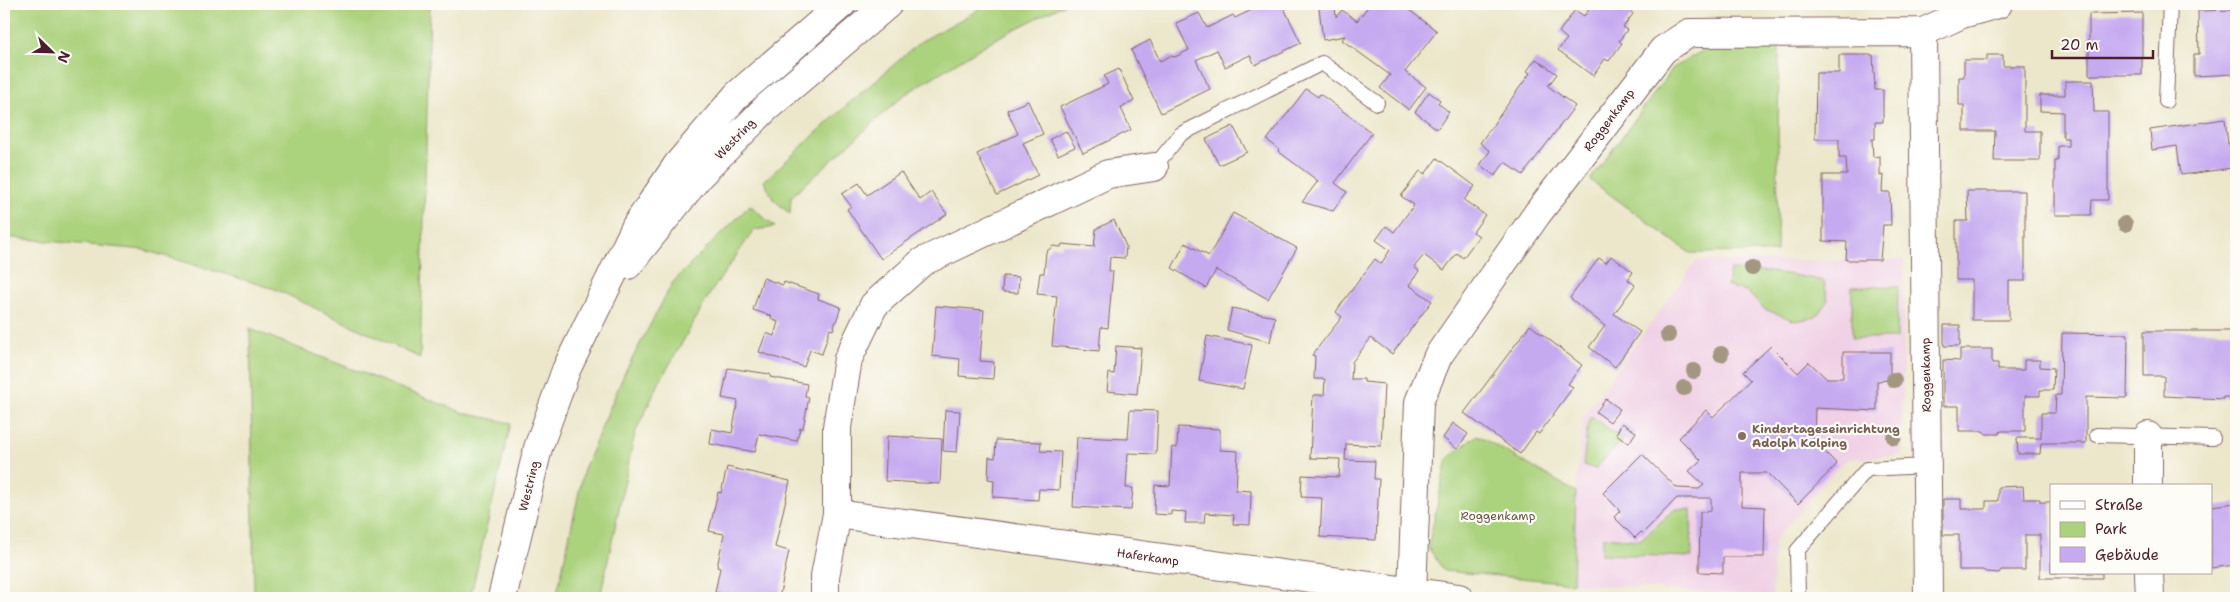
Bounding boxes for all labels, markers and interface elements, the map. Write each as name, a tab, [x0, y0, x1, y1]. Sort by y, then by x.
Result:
north arrow	[28, 28, 78, 78]
scale bar	[2052, 28, 2154, 60]
text: 20 m	[2060, 35, 2099, 55]
text: N	[54, 48, 74, 66]
street label: Roggenkamp	[1580, 85, 1638, 155]
street label: Westring	[711, 115, 759, 163]
street label: Roggenkamp	[1917, 337, 1935, 413]
place label: Kindertageseinrichtung Adolph Kolping	[1752, 421, 1900, 451]
marker: Kindertageseinrichtung Adolph Kolping	[1736, 430, 1748, 442]
street label: Westring	[515, 459, 543, 513]
legend	[2050, 484, 2212, 574]
text: Straße	[2095, 495, 2143, 515]
park label: Roggenkamp	[1461, 508, 1536, 524]
text: Park	[2095, 519, 2127, 539]
street label: Haferkamp	[1116, 545, 1180, 569]
text: Gebäude	[2095, 545, 2159, 565]

